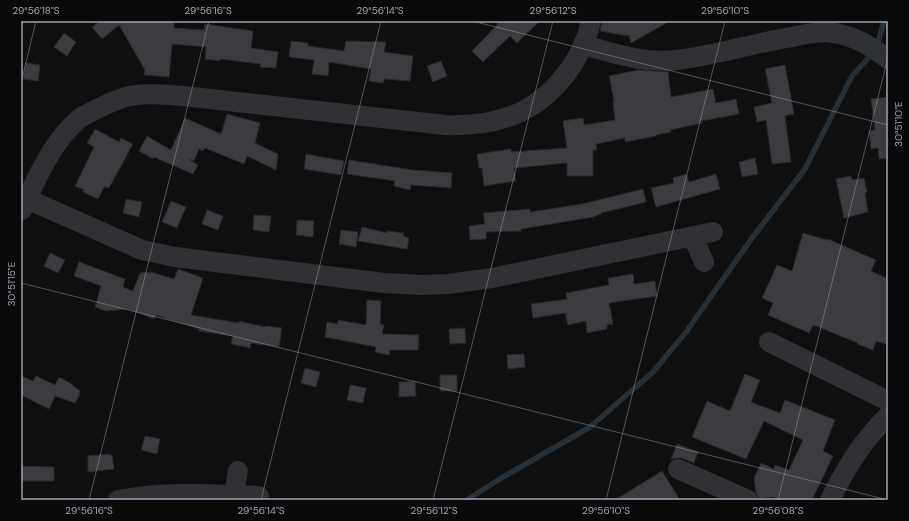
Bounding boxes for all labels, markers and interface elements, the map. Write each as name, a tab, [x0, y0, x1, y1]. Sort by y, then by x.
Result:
text: 29°56'18"S	[12, 4, 60, 17]
text: 29°56'16"S	[184, 4, 232, 17]
text: 29°56'14"S	[356, 4, 404, 17]
text: 29°56'12"S	[530, 4, 577, 17]
text: 29°56'10"S	[701, 4, 749, 17]
text: 30°51'10"E	[892, 101, 905, 147]
text: 30°51'15"E	[5, 261, 18, 306]
text: 29°56'16"S	[65, 504, 113, 517]
text: 29°56'14"S	[237, 504, 285, 517]
text: 29°56'12"S	[411, 504, 458, 517]
text: 29°56'10"S	[582, 504, 630, 517]
text: 29°56'08"S	[753, 504, 804, 517]

